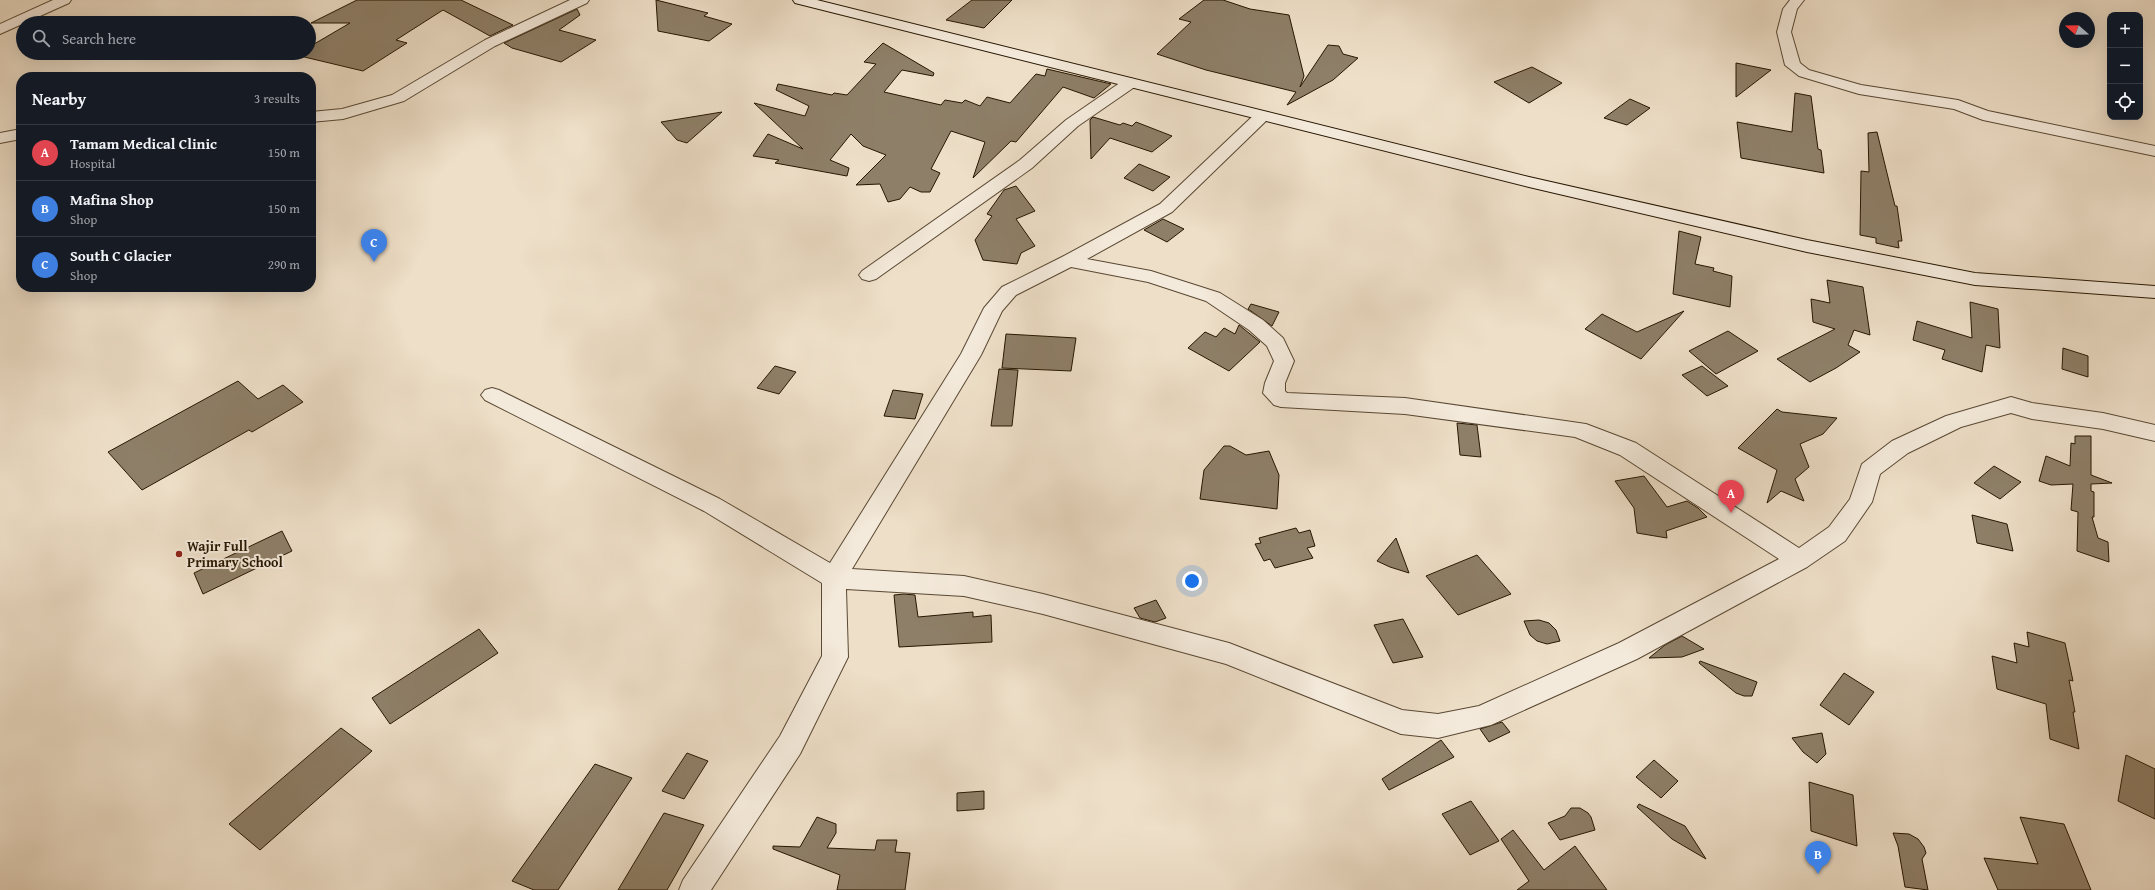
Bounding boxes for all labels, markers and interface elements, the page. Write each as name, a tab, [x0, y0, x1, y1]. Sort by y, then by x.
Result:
north arrow	[2059, 12, 2095, 48]
map controls	[2107, 12, 2143, 120]
button: +	[2107, 12, 2143, 48]
search box	[16, 16, 316, 60]
icon: search	[30, 27, 52, 49]
text: Search here	[62, 28, 136, 49]
button: −	[2107, 48, 2143, 84]
button: locate	[2107, 84, 2143, 120]
text: Nearby	[32, 86, 86, 111]
text: 3 results	[254, 89, 300, 108]
text: Tamam Medical Clinic	[70, 133, 217, 154]
text: A	[41, 143, 49, 162]
text: 150 m	[268, 143, 300, 162]
text: Hospital	[70, 154, 115, 173]
text: Mafina Shop	[70, 189, 154, 210]
text: B	[41, 199, 49, 218]
text: 150 m	[268, 199, 300, 218]
text: Shop	[70, 210, 97, 229]
pin: C	[361, 229, 387, 262]
text: South C Glacier	[70, 245, 171, 266]
text: C	[41, 255, 49, 274]
text: 290 m	[268, 255, 300, 274]
text: Shop	[70, 266, 97, 285]
pin: A	[1718, 480, 1744, 513]
place label: Wajir Full Primary School	[187, 536, 284, 572]
marker: Wajir Full Primary School	[174, 549, 184, 559]
your location	[1182, 571, 1202, 591]
pin: B	[1805, 841, 1831, 874]

